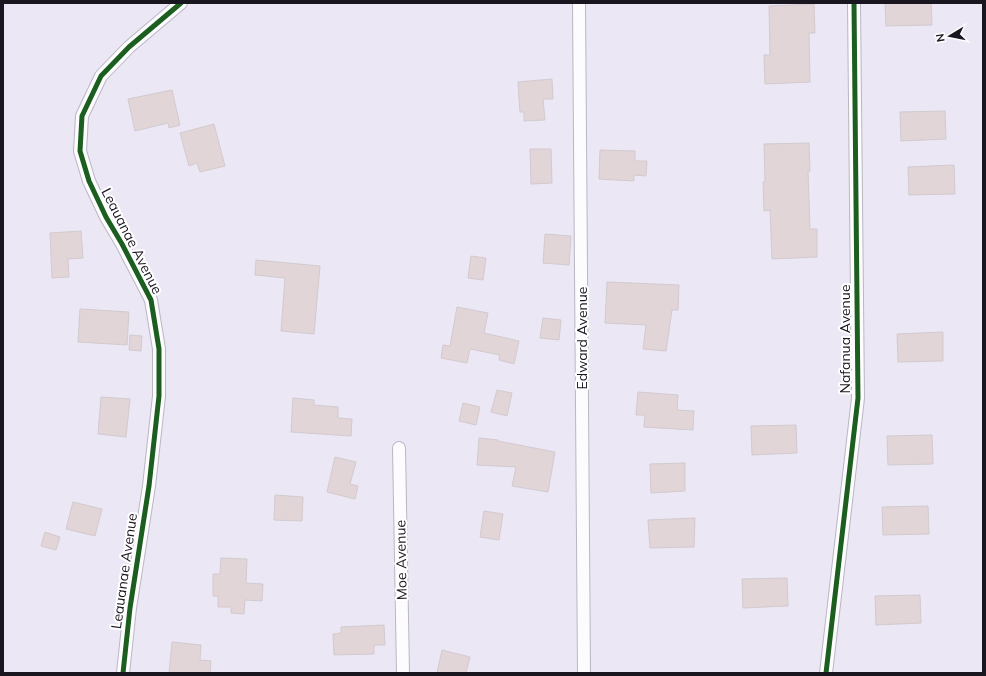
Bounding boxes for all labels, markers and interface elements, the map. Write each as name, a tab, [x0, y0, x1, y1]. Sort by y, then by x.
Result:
north arrow	[930, 16, 970, 56]
text: N	[933, 32, 948, 43]
street label: Leauanae Avenue	[97, 185, 167, 297]
street label: Nafanua Avenue	[836, 284, 854, 394]
street label: Edward Avenue	[573, 287, 591, 389]
street label: Leauanae Avenue	[107, 512, 141, 630]
street label: Moe Avenue	[391, 520, 411, 600]

